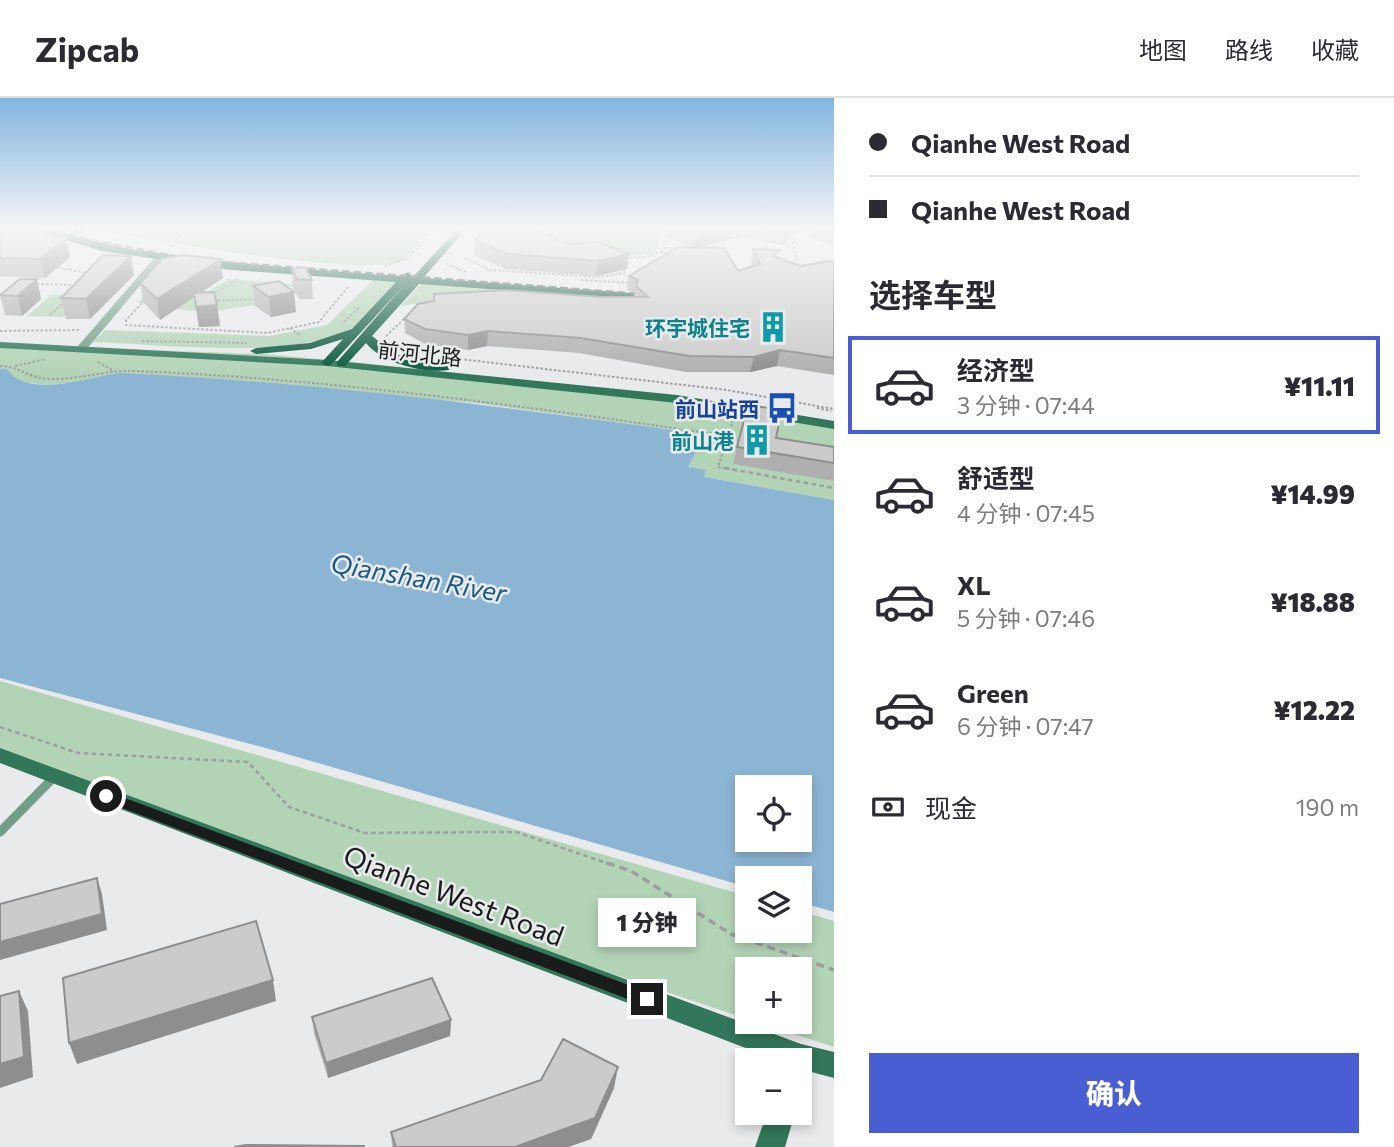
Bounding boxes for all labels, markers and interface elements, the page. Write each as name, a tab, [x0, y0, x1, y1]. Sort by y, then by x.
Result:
text: Zipcab	[35, 28, 139, 69]
text: 地图	[1139, 35, 1187, 64]
text: 路线	[1225, 35, 1273, 64]
text: 收藏	[1311, 35, 1359, 64]
text: Qianhe West Road	[911, 127, 1130, 158]
text: Qianhe West Road	[911, 194, 1130, 225]
text: 选择车型	[869, 274, 997, 314]
building icon: 环宇城住宅	[756, 310, 790, 344]
place label: 环宇城住宅	[645, 315, 750, 340]
street label: 前河北路	[377, 336, 463, 370]
icon: car	[873, 354, 936, 417]
text: 经济型	[957, 354, 1035, 385]
text: ¥11.11	[1284, 370, 1355, 401]
bus stop icon: 前山站西	[765, 391, 799, 425]
text: 3 分钟 · 07:44	[957, 391, 1095, 419]
place label: 前山站西	[675, 396, 759, 421]
building icon: 前山港	[740, 423, 774, 457]
place label: 前山港	[671, 428, 734, 453]
icon: car	[873, 462, 936, 525]
text: 舒适型	[957, 462, 1035, 493]
text: ¥14.99	[1270, 478, 1355, 509]
text: 4 分钟 · 07:45	[957, 499, 1095, 527]
water label: Qianshan River	[329, 546, 511, 608]
text: XL	[957, 569, 991, 600]
icon: car	[873, 570, 936, 633]
text: ¥18.88	[1270, 586, 1355, 617]
text: 5 分钟 · 07:46	[957, 604, 1095, 632]
text: Green	[957, 677, 1029, 708]
icon: car	[873, 678, 936, 741]
text: ¥12.22	[1274, 694, 1355, 725]
text: 6 分钟 · 07:47	[957, 712, 1094, 740]
map controls	[735, 775, 812, 1125]
button: locate	[735, 775, 812, 852]
route start	[90, 780, 122, 812]
icon: cash	[869, 788, 907, 826]
text: 现金	[925, 792, 977, 823]
text: 190 m	[1296, 793, 1359, 821]
street label: Qianhe West Road	[339, 837, 569, 953]
button: layers	[735, 866, 812, 943]
callout: 1 分钟	[598, 898, 696, 946]
text: 1 分钟	[616, 908, 678, 936]
button: +	[735, 957, 812, 1034]
route end	[631, 983, 663, 1015]
button: −	[735, 1048, 812, 1125]
button: 确认	[869, 1053, 1359, 1133]

